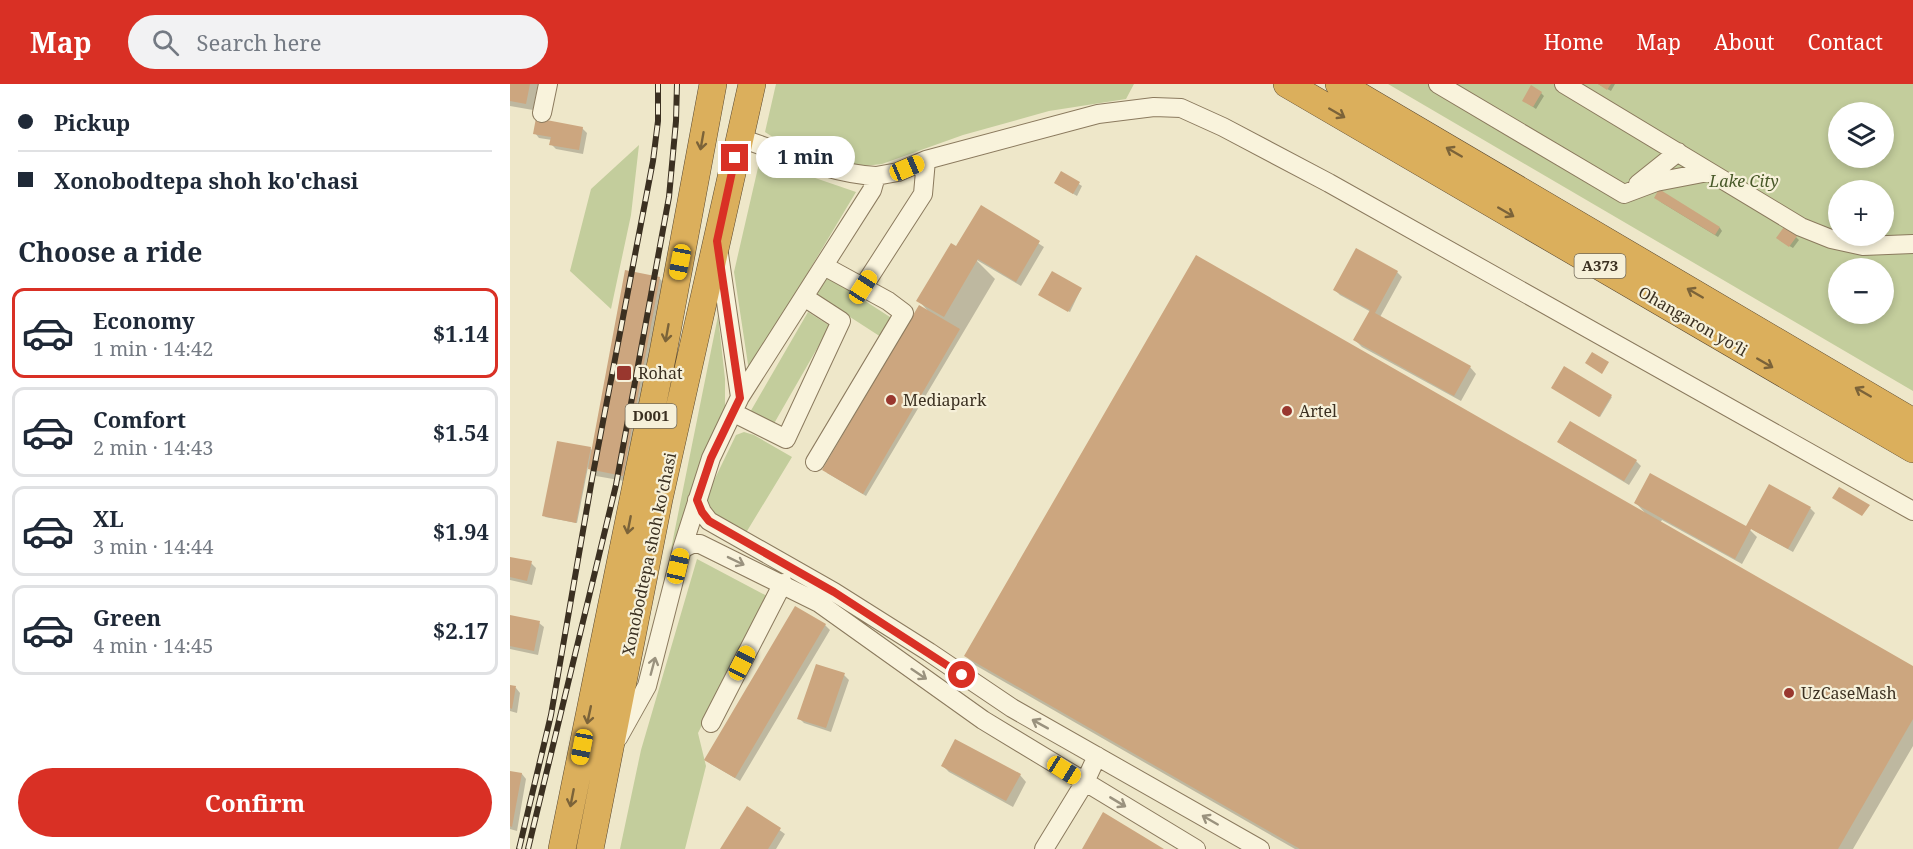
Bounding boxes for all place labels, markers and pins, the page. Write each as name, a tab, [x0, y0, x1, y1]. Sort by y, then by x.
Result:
place label: Rohat	[638, 362, 683, 384]
marker: Rohat	[615, 364, 633, 382]
place label: Mediapark	[903, 389, 987, 411]
marker: Mediapark	[884, 393, 898, 407]
place label: Artel	[1299, 400, 1337, 422]
marker: Artel	[1280, 404, 1294, 418]
place label: UzCaseMash	[1801, 682, 1897, 704]
marker: UzCaseMash	[1782, 686, 1796, 700]

